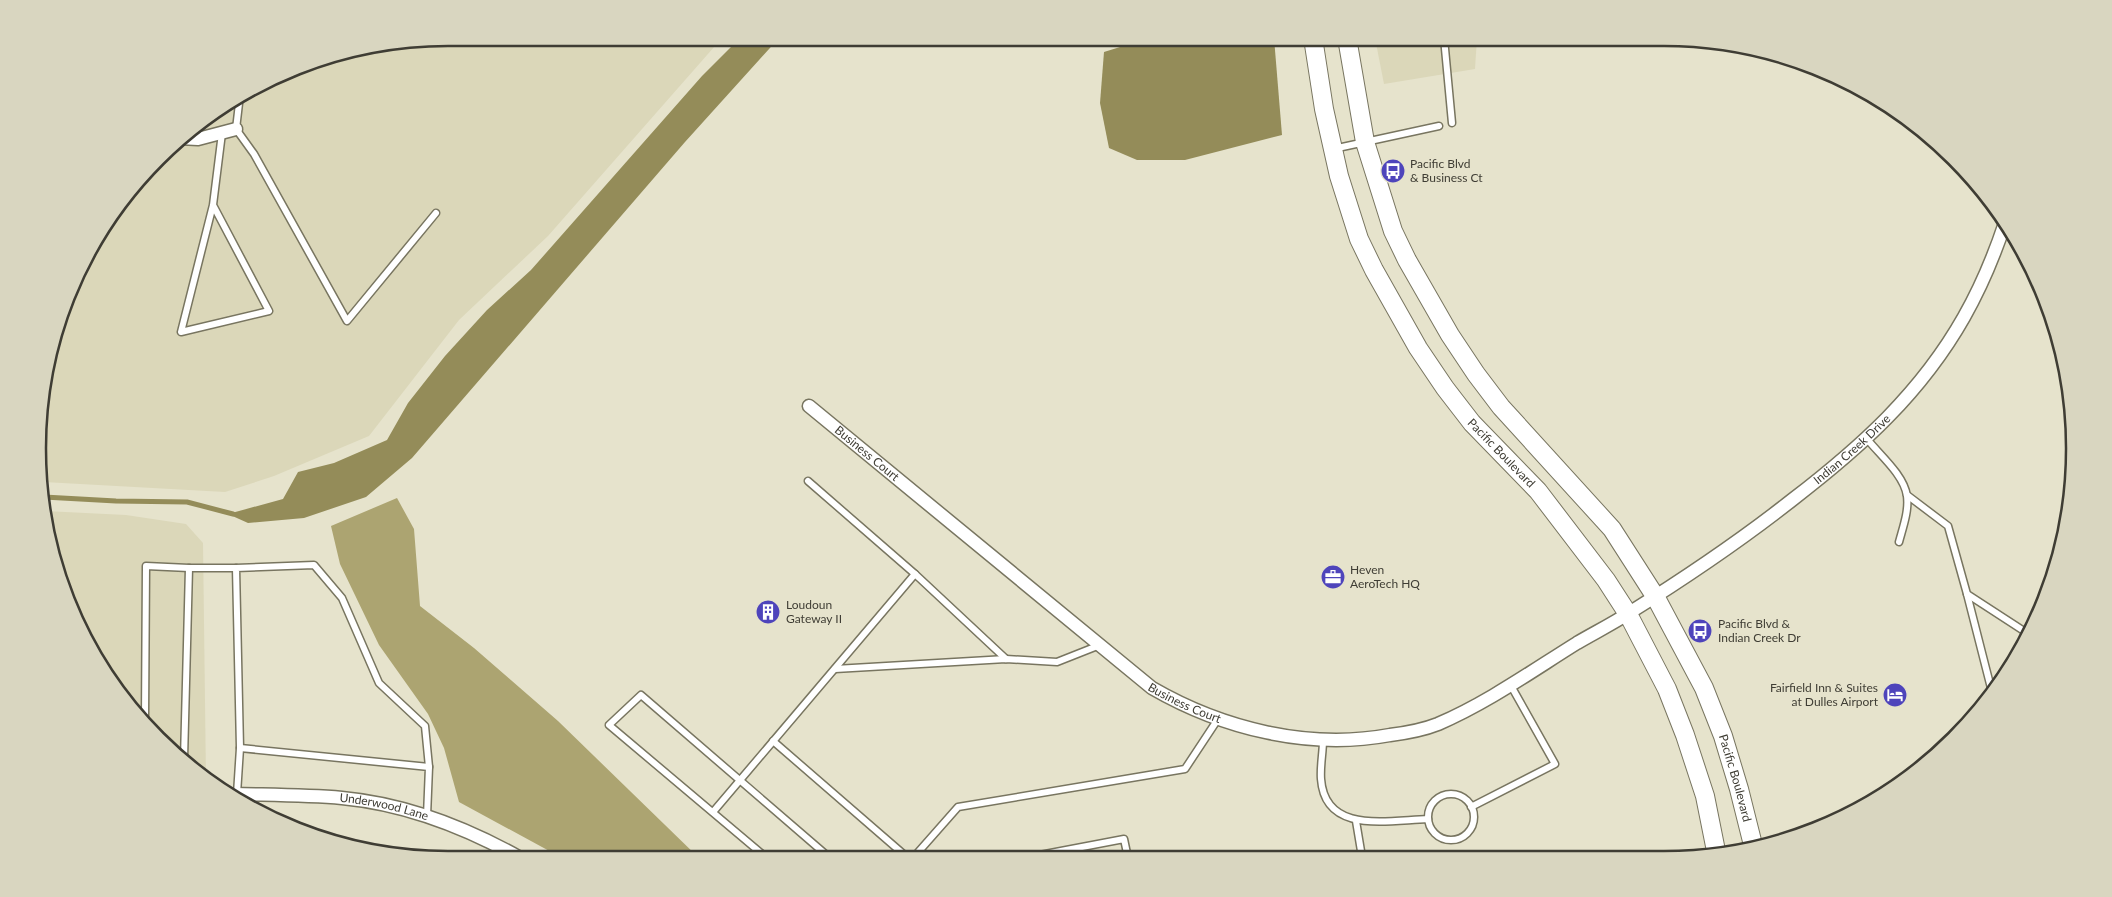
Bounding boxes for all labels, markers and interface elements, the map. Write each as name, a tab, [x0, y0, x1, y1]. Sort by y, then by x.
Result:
place label: Pacific Blvd & Business Ct	[1410, 156, 1483, 185]
bus stop icon: Pacific Blvd & Business Ct	[1380, 158, 1406, 184]
street label: Indian Creek Drive	[1810, 411, 1893, 487]
street label: Pacific Boulevard	[1465, 415, 1538, 490]
street label: Business Court	[832, 422, 903, 485]
place label: Heven AeroTech HQ	[1350, 562, 1420, 591]
office icon: Heven AeroTech HQ	[1320, 564, 1346, 590]
place label: Loudoun Gateway II	[786, 597, 842, 626]
building icon: Loudoun Gateway II	[755, 599, 781, 625]
place label: Pacific Blvd & Indian Creek Dr	[1718, 616, 1801, 645]
bus stop icon: Pacific Blvd & Indian Creek Dr	[1687, 618, 1713, 644]
street label: Business Court	[1145, 679, 1224, 726]
place label: Fairfield Inn & Suites at Dulles Airport	[1770, 680, 1879, 709]
hotel icon: Fairfield Inn & Suites at Dulles Airport	[1882, 682, 1908, 708]
street label: Pacific Boulevard	[1716, 732, 1755, 823]
street label: Underwood Lane	[339, 790, 431, 823]

